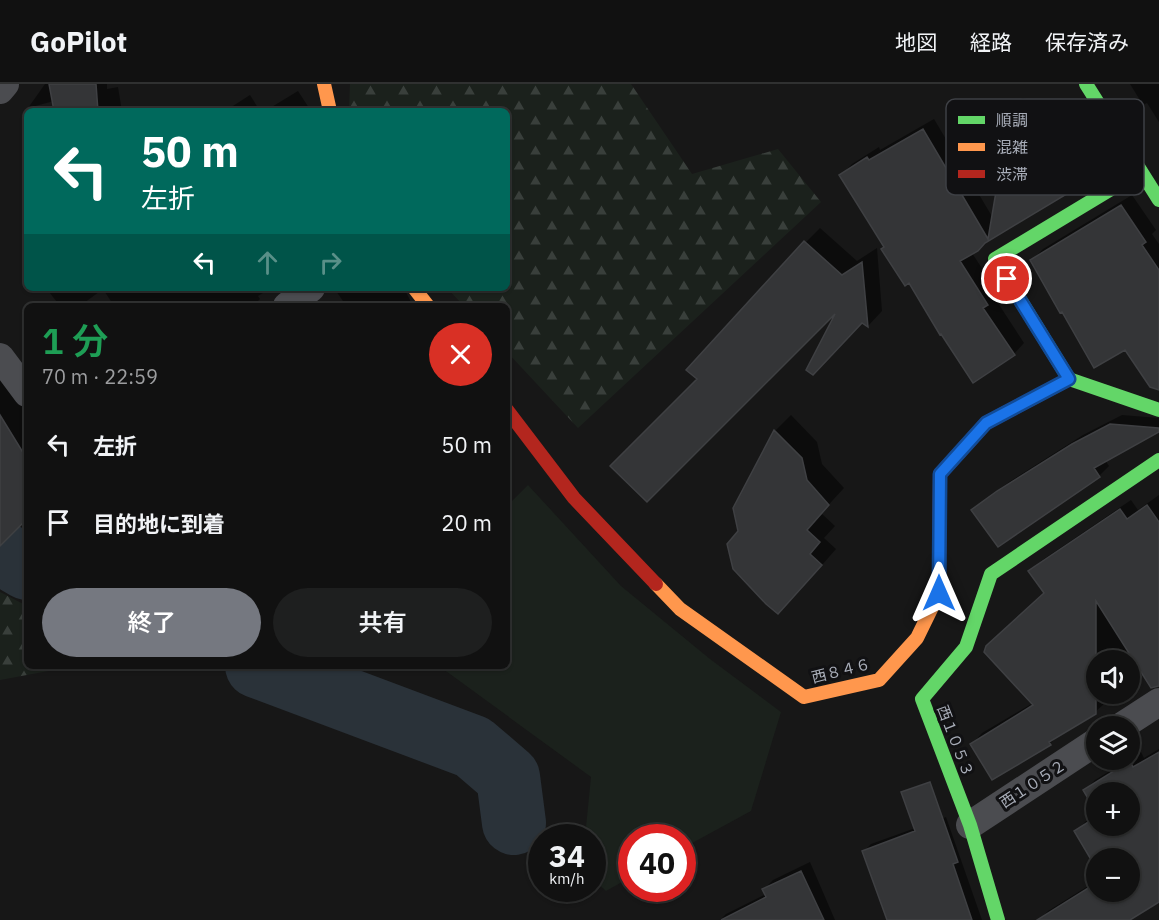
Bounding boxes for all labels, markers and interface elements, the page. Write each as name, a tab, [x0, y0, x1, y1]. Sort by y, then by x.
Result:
text: GoPilot	[30, 23, 127, 60]
text: 地図	[895, 28, 937, 56]
text: 経路	[970, 28, 1012, 56]
text: 保存済み	[1045, 28, 1129, 56]
legend	[946, 99, 1144, 195]
text: 順調	[996, 110, 1028, 130]
text: 50 m	[141, 124, 239, 179]
icon: left	[42, 132, 120, 210]
text: 混雑	[996, 137, 1028, 157]
text: 渋滞	[996, 164, 1028, 184]
text: 左折	[141, 180, 195, 215]
icon: left	[188, 246, 221, 279]
icon: ahead	[251, 246, 284, 279]
icon: right	[314, 246, 347, 279]
pin	[981, 253, 1032, 304]
icon: arrive	[990, 262, 1023, 295]
text: 1 分	[42, 317, 108, 364]
button: close	[429, 323, 492, 386]
text: 70 m · 22:59	[42, 363, 158, 390]
icon: left	[42, 428, 75, 461]
text: 50 m	[441, 430, 492, 459]
text: 左折	[93, 431, 137, 460]
icon: arrive	[42, 506, 75, 539]
text: 20 m	[441, 508, 492, 537]
text: 目的地に到着	[93, 509, 225, 538]
position arrow	[907, 561, 971, 625]
button: 終了	[42, 588, 261, 657]
button: 共有	[273, 588, 492, 657]
map controls	[1086, 650, 1140, 902]
button: sound	[1086, 650, 1140, 704]
street label: 西８４６	[809, 654, 872, 687]
street label: 西１０５３	[933, 702, 978, 779]
button: layers	[1086, 716, 1140, 770]
street label: 西１０５２	[996, 755, 1069, 812]
button: +	[1086, 782, 1140, 836]
speed limit sign: 40	[618, 824, 696, 902]
text: 34	[549, 836, 585, 875]
button: −	[1086, 848, 1140, 902]
text: km/h	[549, 869, 585, 888]

